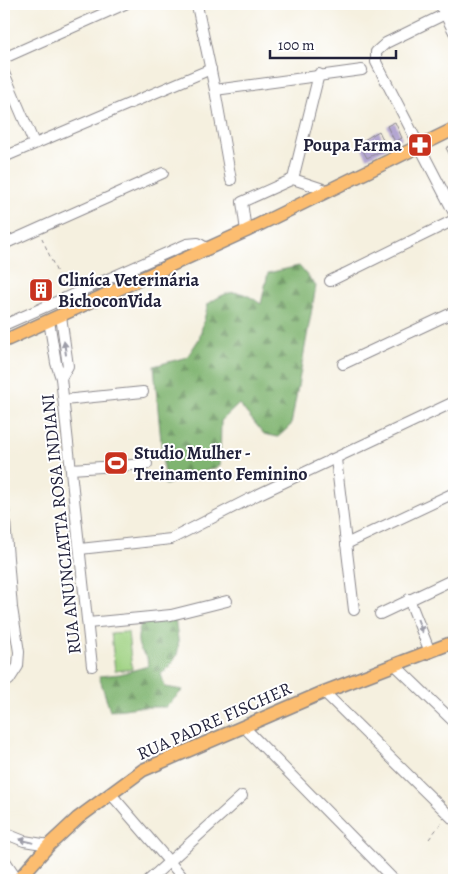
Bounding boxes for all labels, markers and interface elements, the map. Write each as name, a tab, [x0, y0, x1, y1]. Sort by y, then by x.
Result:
scale bar	[270, 28, 397, 60]
text: 100 m	[278, 35, 315, 55]
pharmacy icon: Poupa Farma	[407, 132, 433, 158]
place label: Poupa Farma	[303, 133, 402, 157]
place label: Cliníca Veterinária BichoconVida	[58, 268, 200, 313]
building icon: Cliníca Veterinária BichoconVida	[28, 277, 54, 303]
one-way arrow	[61, 339, 69, 355]
street label: RUA ANUNCIATTA ROSA INDIANI	[35, 393, 87, 655]
place label: Studio Mulher - Treinamento Feminino	[134, 441, 308, 486]
sports icon: Studio Mulher - Treinamento Feminino	[103, 450, 129, 476]
one-way arrow	[416, 619, 424, 633]
street label: RUA PADRE FISCHER	[133, 676, 295, 766]
one-way arrow	[18, 836, 33, 844]

